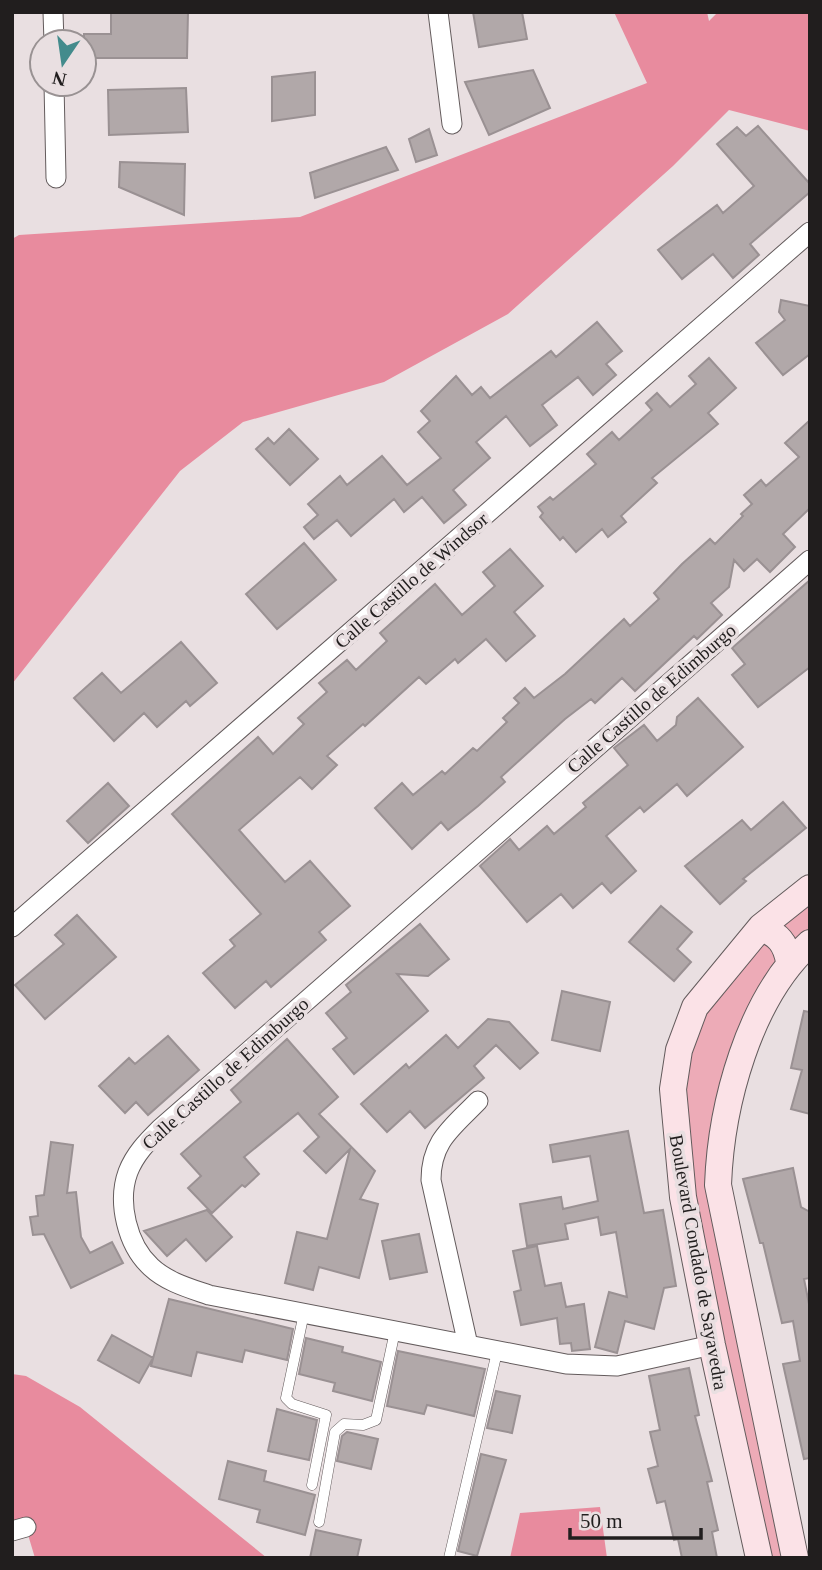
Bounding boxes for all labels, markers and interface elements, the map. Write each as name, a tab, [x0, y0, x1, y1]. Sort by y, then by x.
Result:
north arrow	[28, 28, 98, 98]
text: N	[50, 67, 68, 91]
street label: Calle Castillo de Windsor	[331, 508, 493, 653]
street label: Calle Castillo de Edimburgo	[563, 619, 740, 777]
street label: Calle Castillo de Edimburgo	[138, 993, 313, 1154]
street label: Boulevard Condado de Sayavedra	[666, 1133, 731, 1392]
scale bar	[570, 1496, 701, 1540]
text: 50 m	[580, 1509, 623, 1533]

